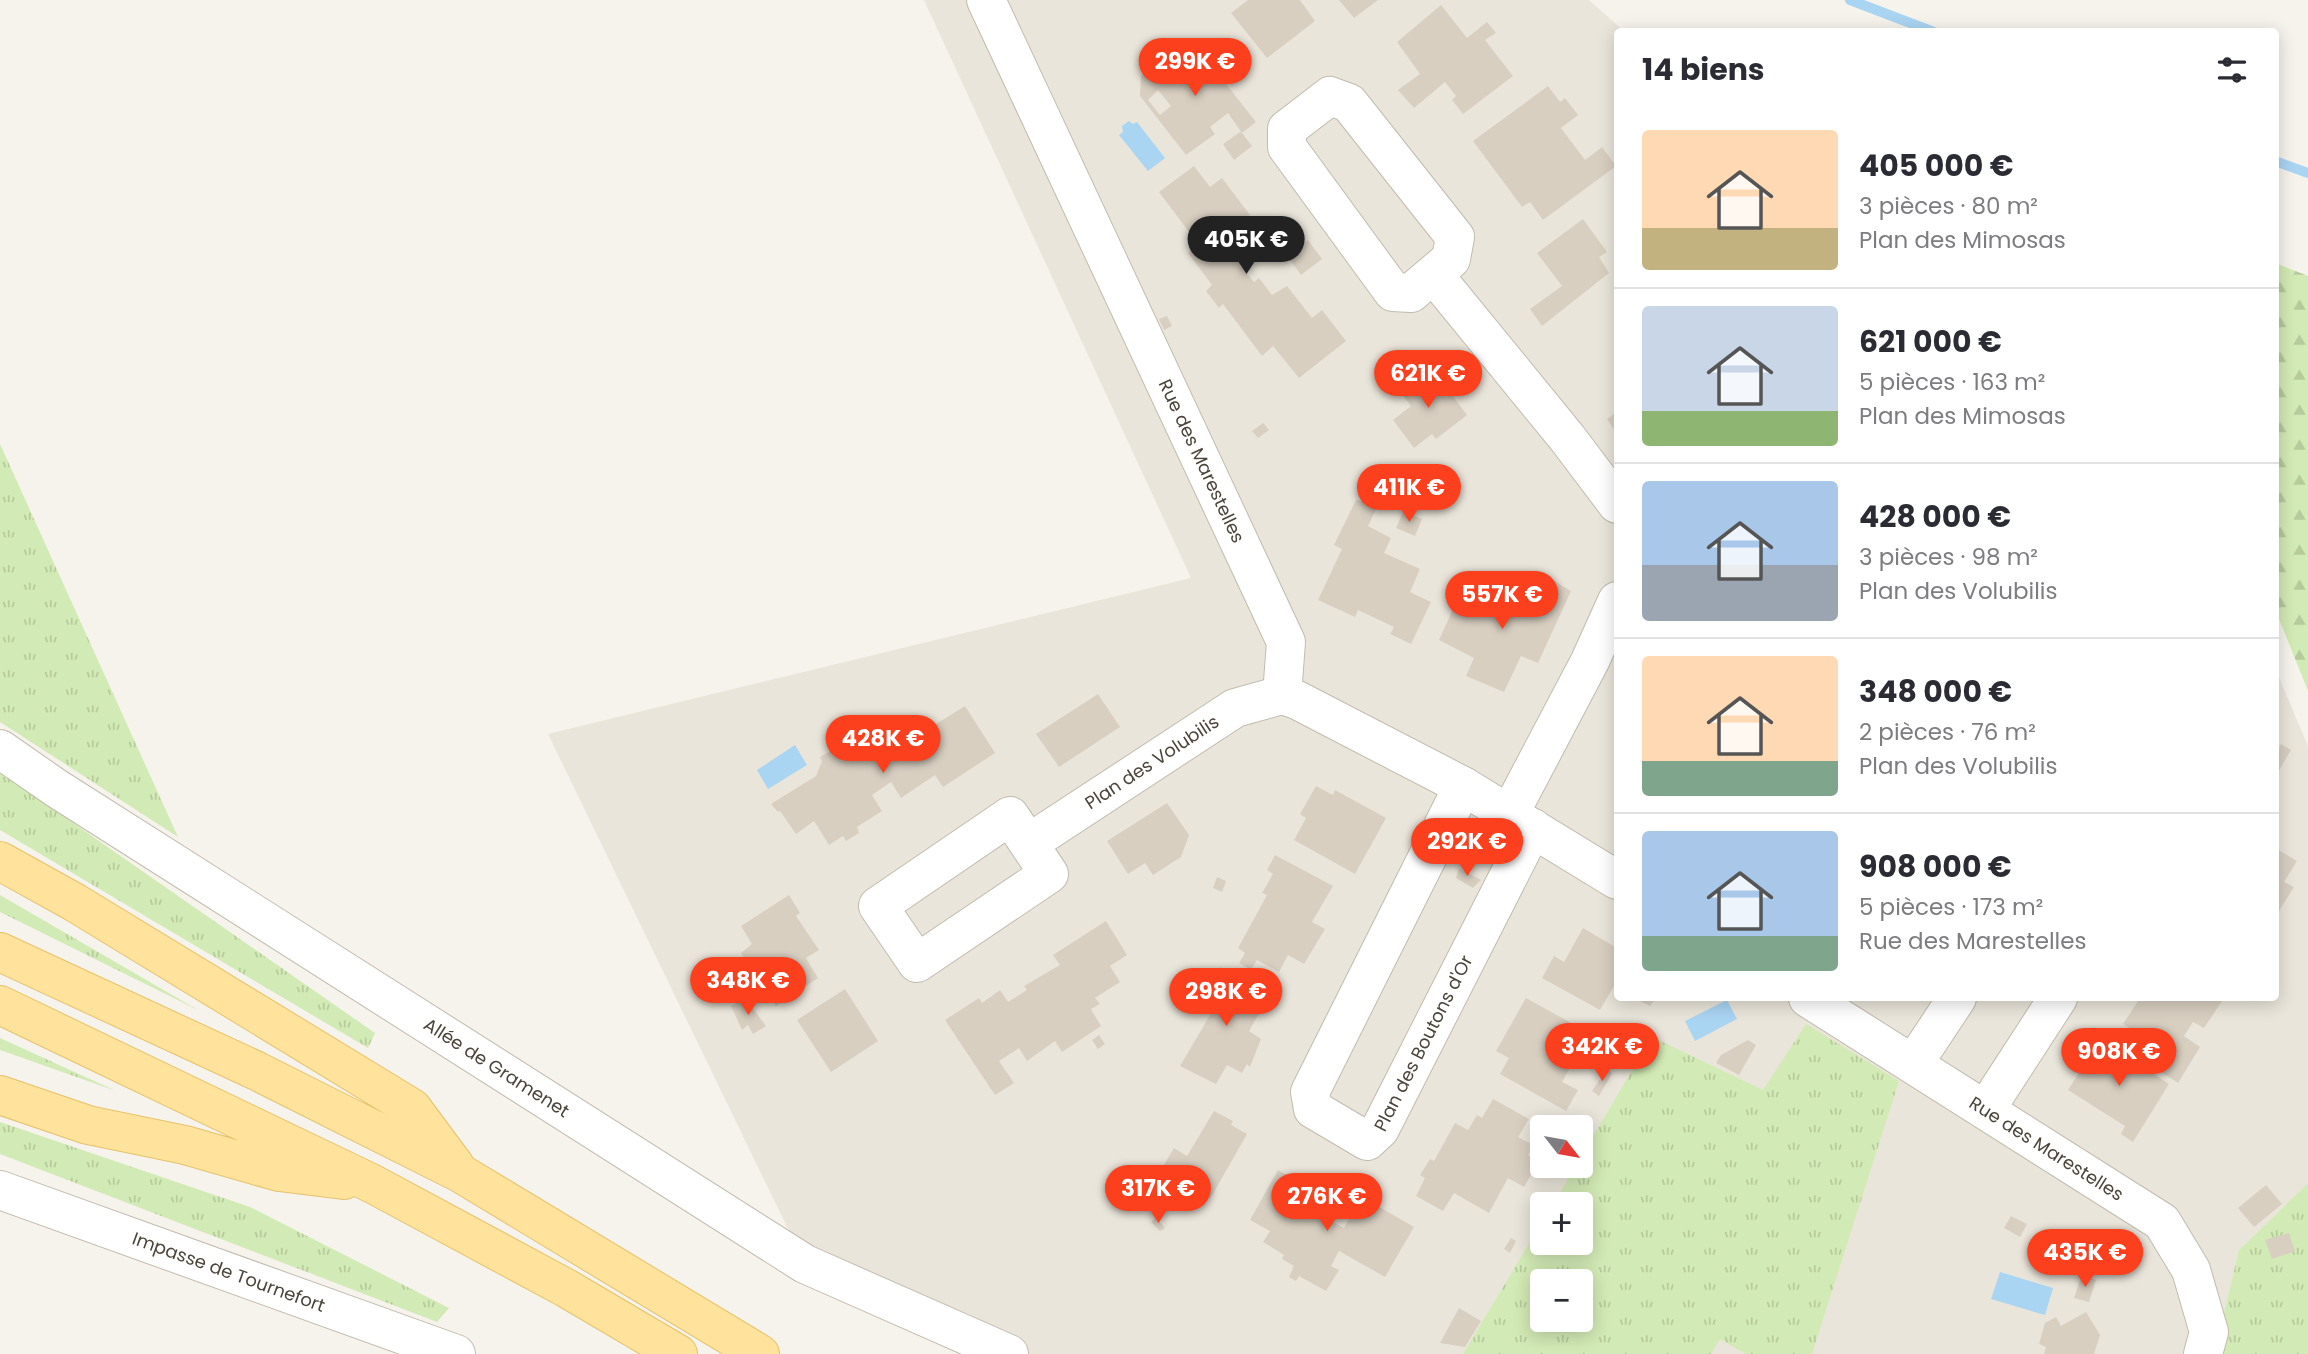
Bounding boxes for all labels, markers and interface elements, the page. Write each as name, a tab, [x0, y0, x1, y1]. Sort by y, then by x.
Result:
pin: 299K €	[1138, 38, 1252, 98]
text: 299K €	[1155, 45, 1235, 77]
text: 14 biens	[1642, 48, 1765, 91]
icon: filters	[2213, 51, 2251, 89]
text: 405 000 €	[1859, 144, 2014, 187]
icon: home	[1698, 158, 1782, 242]
text: 3 pièces · 80 m²	[1859, 190, 2038, 222]
pin: 405K €	[1189, 216, 1303, 276]
text: 405K €	[1204, 223, 1288, 255]
text: Plan des Mimosas	[1859, 224, 2066, 256]
text: 621 000 €	[1859, 320, 2002, 363]
icon: home	[1698, 334, 1782, 418]
pin: 621K €	[1371, 350, 1485, 410]
text: 621K €	[1390, 357, 1466, 389]
text: 5 pièces · 163 m²	[1859, 366, 2045, 398]
street label: Rue des Marestelles	[1153, 375, 1251, 547]
text: Plan des Mimosas	[1859, 400, 2066, 432]
pin: 411K €	[1352, 464, 1466, 524]
text: 411K €	[1373, 471, 1445, 503]
text: 428 000 €	[1859, 495, 2011, 538]
icon: home	[1698, 509, 1782, 593]
text: 3 pièces · 98 m²	[1859, 541, 2038, 573]
pin: 557K €	[1445, 572, 1559, 631]
text: Plan des Volubilis	[1859, 575, 2058, 607]
text: 557K €	[1461, 578, 1543, 610]
text: 348 000 €	[1859, 670, 2012, 713]
icon: home	[1698, 684, 1782, 768]
street label: Plan des Volubilis	[1080, 709, 1224, 815]
pin: 428K €	[826, 716, 940, 775]
text: 2 pièces · 76 m²	[1859, 716, 2036, 748]
text: 428K €	[842, 722, 924, 754]
text: Plan des Volubilis	[1859, 750, 2058, 782]
pin: 292K €	[1410, 818, 1524, 878]
text: 292K €	[1427, 825, 1507, 857]
text: 908 000 €	[1859, 845, 2012, 888]
icon: home	[1698, 859, 1782, 943]
text: 5 pièces · 173 m²	[1859, 891, 2043, 923]
text: Rue des Marestelles	[1859, 925, 2086, 957]
street label: Plan des Boutons d'Or	[1368, 950, 1479, 1136]
pin: 348K €	[691, 958, 805, 1017]
text: 348K €	[706, 964, 790, 996]
pin: 298K €	[1169, 968, 1283, 1028]
text: 298K €	[1185, 975, 1267, 1007]
street label: Allée de Gramenet	[419, 1012, 574, 1123]
pin: 342K €	[1545, 1024, 1659, 1083]
pin: 908K €	[2062, 1028, 2176, 1088]
text: 342K €	[1561, 1030, 1643, 1062]
text: 908K €	[2077, 1035, 2161, 1067]
street label: Rue des Marestelles	[1965, 1090, 2129, 1207]
north arrow	[1530, 1115, 1592, 1178]
map controls	[1530, 1115, 1593, 1332]
pin: 317K €	[1101, 1166, 1215, 1225]
text: 317K €	[1121, 1172, 1195, 1204]
pin: 276K €	[1270, 1174, 1384, 1233]
text: 276K €	[1287, 1180, 1367, 1212]
button: +	[1530, 1192, 1593, 1255]
street label: Impasse de Tournefort	[129, 1226, 329, 1318]
pin: 435K €	[2028, 1230, 2142, 1289]
text: 435K €	[2043, 1236, 2127, 1268]
button: −	[1530, 1269, 1593, 1332]

